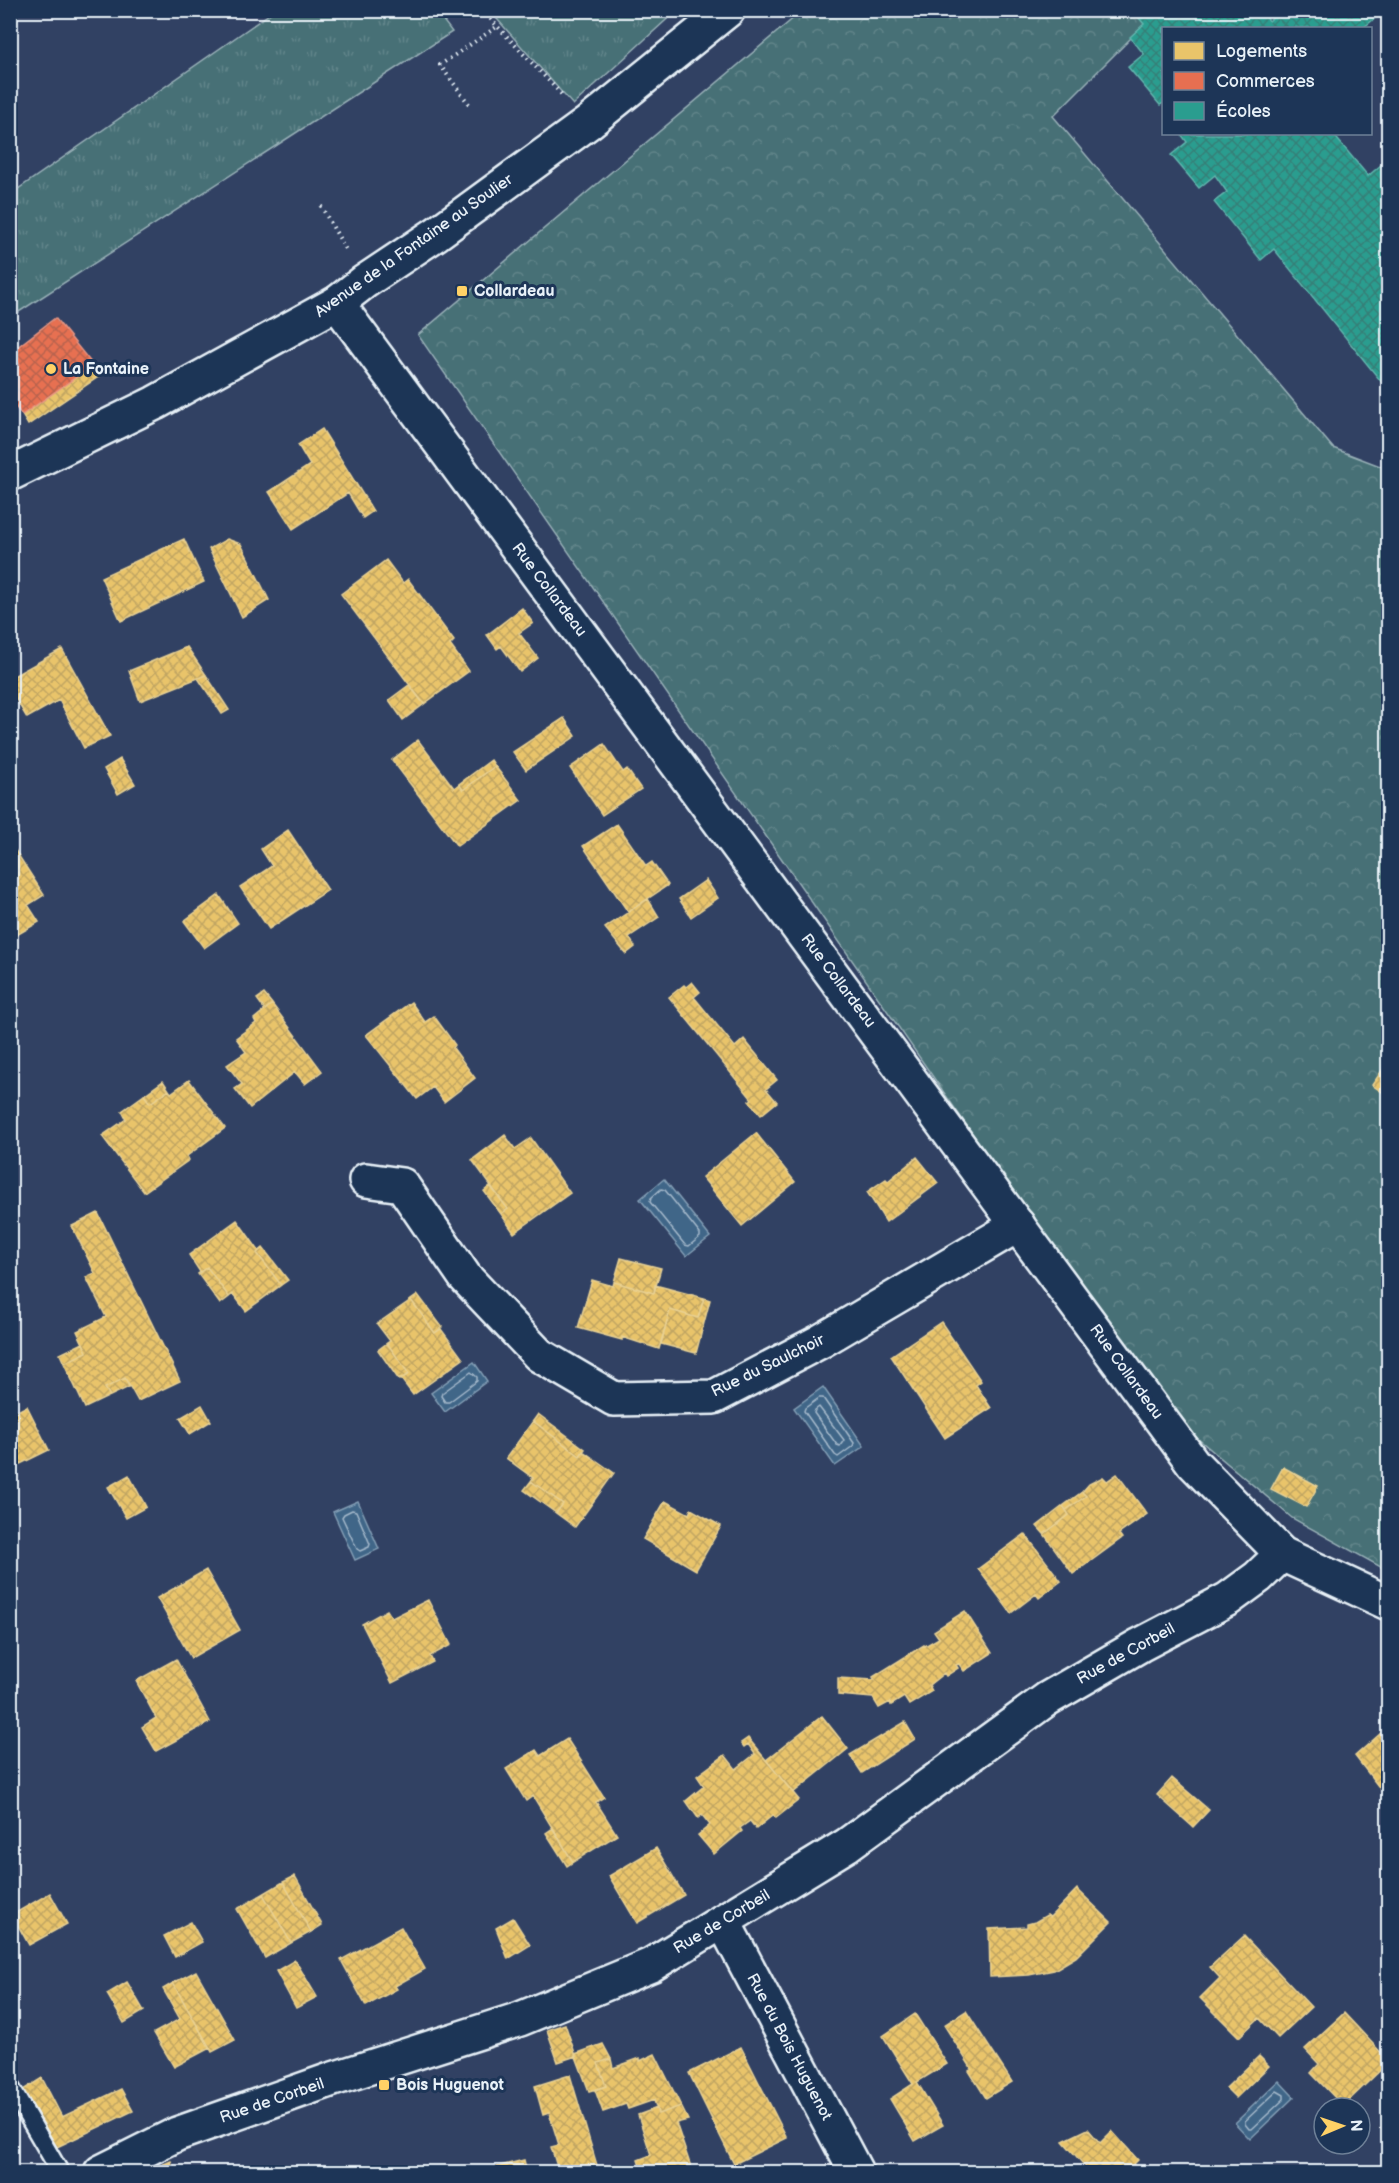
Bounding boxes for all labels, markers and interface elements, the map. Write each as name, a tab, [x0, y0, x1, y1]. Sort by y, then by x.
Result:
legend	[1162, 27, 1372, 135]
text: Logements	[1216, 41, 1307, 62]
text: Commerces	[1216, 71, 1315, 92]
text: Écoles	[1216, 99, 1271, 122]
street label: Avenue de la Fontaine au Soulier	[311, 170, 517, 322]
place label: Collardeau	[474, 282, 554, 301]
marker: Collardeau	[455, 284, 469, 298]
place label: La Fontaine	[63, 360, 149, 379]
marker: La Fontaine	[44, 362, 58, 376]
street label: Rue Collardeau	[507, 539, 591, 641]
street label: Rue Collardeau	[796, 930, 880, 1032]
street label: Rue Collardeau	[1085, 1321, 1167, 1423]
street label: Rue du Saulchoir	[708, 1330, 828, 1402]
street label: Rue de Corbeil	[1074, 1619, 1178, 1689]
street label: Rue de Corbeil	[670, 1886, 774, 1958]
street label: Rue du Bois Huguenot	[742, 1970, 836, 2124]
street label: Rue de Corbeil	[217, 2074, 327, 2128]
place label: Bois Huguenot	[396, 2076, 505, 2095]
marker: Bois Huguenot	[377, 2078, 391, 2092]
north arrow	[1312, 2096, 1372, 2156]
text: N	[1346, 2119, 1365, 2132]

